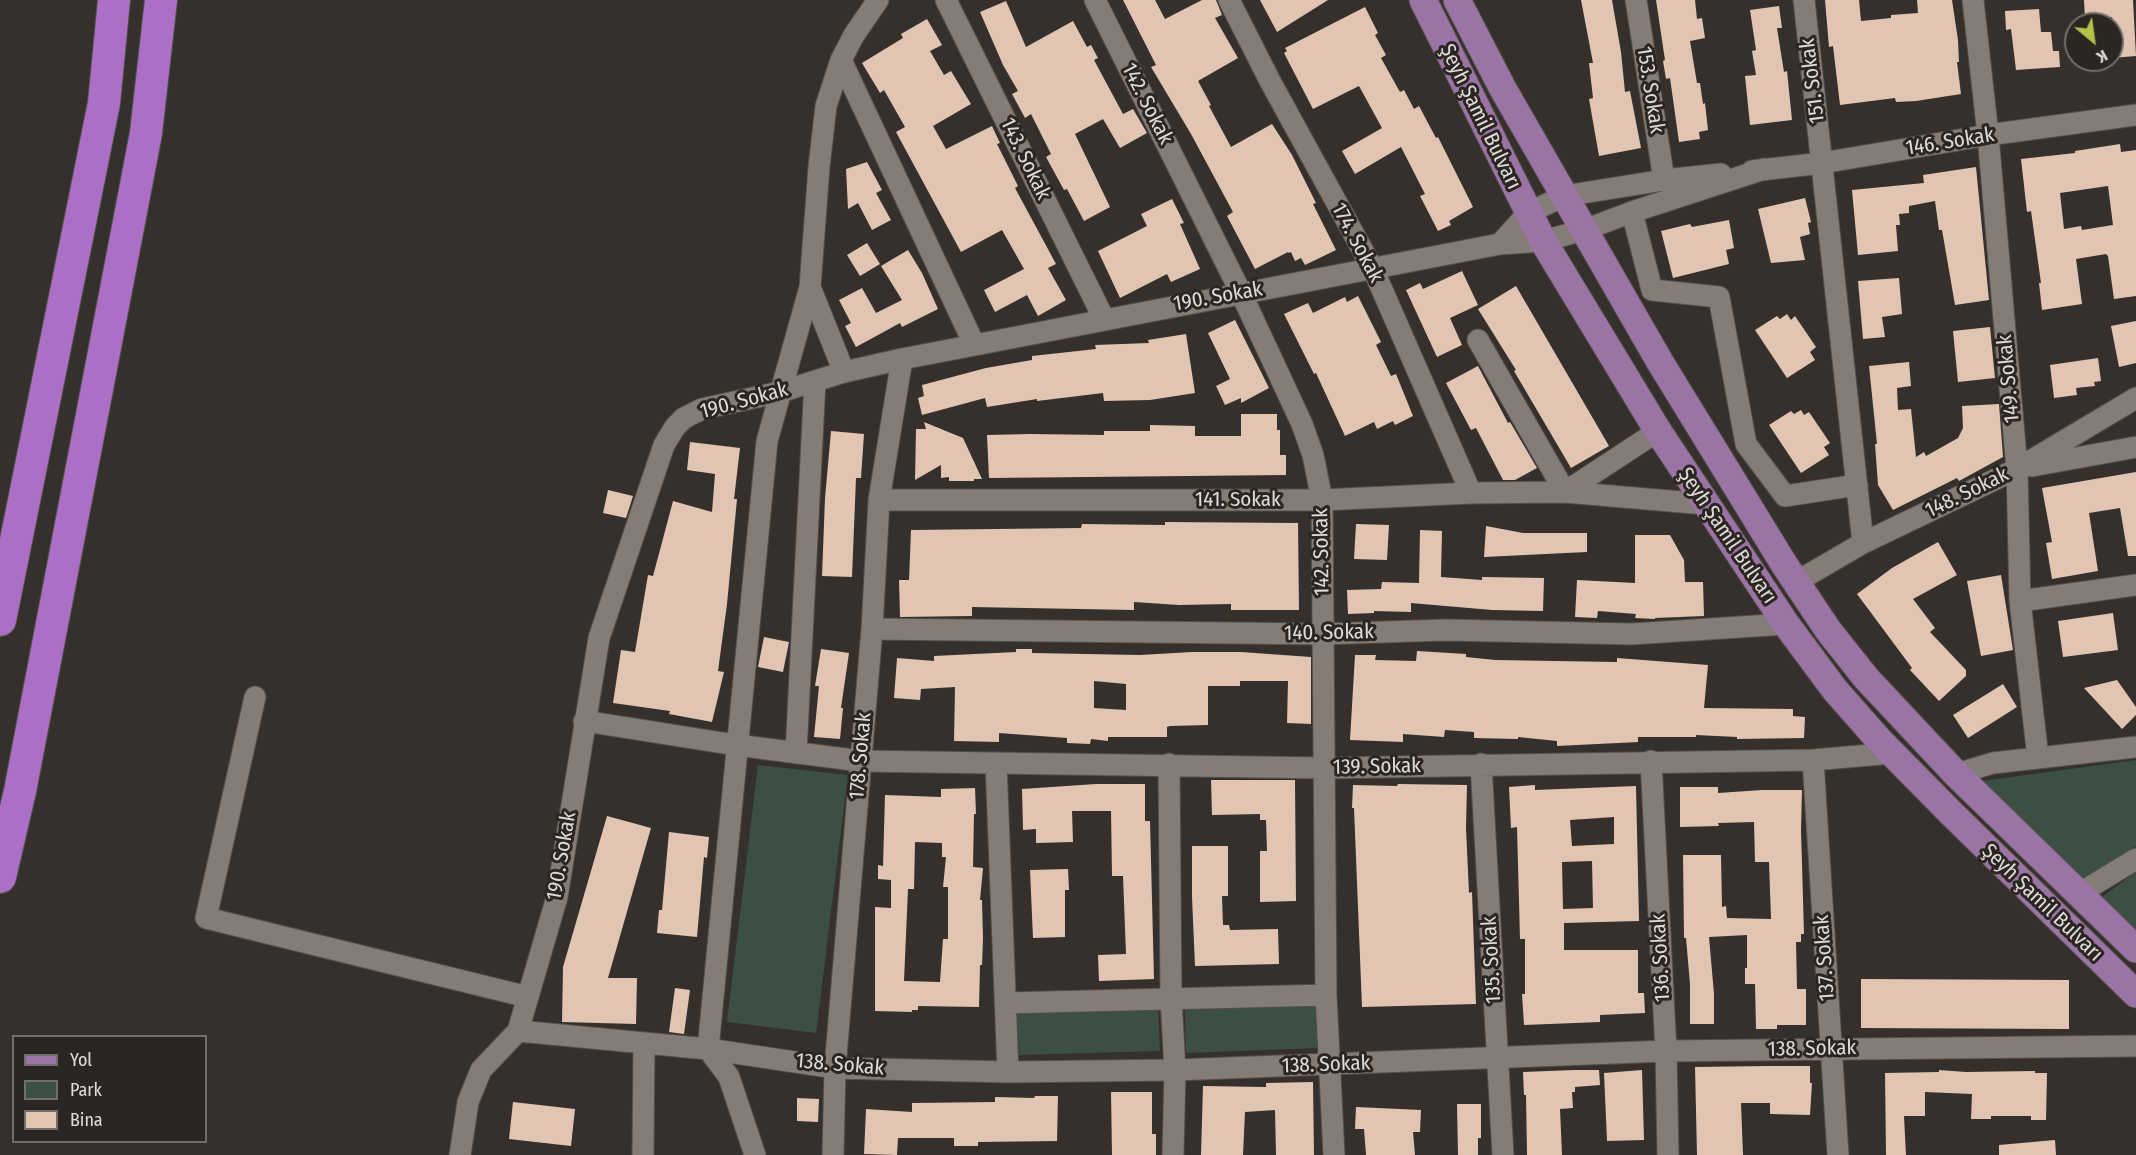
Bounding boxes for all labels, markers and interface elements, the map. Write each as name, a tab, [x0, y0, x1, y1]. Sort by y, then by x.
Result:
north arrow	[2064, 12, 2124, 72]
street label: 151. Sokak	[1795, 37, 1831, 125]
street label: Şeyh Şamil Bulvarı	[1434, 40, 1526, 194]
street label: 153. Sokak	[1631, 45, 1669, 135]
text: K	[2093, 46, 2111, 67]
street label: 142. Sokak	[1116, 59, 1178, 149]
street label: 143. Sokak	[994, 114, 1056, 204]
street label: 146. Sokak	[1904, 123, 1996, 161]
street label: 174. Sokak	[1326, 199, 1388, 287]
street label: 190. Sokak	[1172, 277, 1264, 317]
street label: 149. Sokak	[1993, 334, 2025, 424]
street label: 190. Sokak	[697, 377, 791, 425]
street label: 148. Sokak	[1921, 462, 2013, 524]
street label: Şeyh Şamil Bulvarı	[1672, 463, 1782, 609]
street label: 141. Sokak	[1195, 487, 1281, 513]
street label: 142. Sokak	[1309, 508, 1335, 596]
street label: 140. Sokak	[1284, 620, 1374, 646]
street label: 178. Sokak	[845, 711, 877, 801]
street label: 139. Sokak	[1333, 754, 1421, 780]
street label: 190. Sokak	[542, 810, 582, 902]
street label: Şeyh Şamil Bulvarı	[1976, 839, 2108, 967]
street label: 136. Sokak	[1646, 913, 1676, 1003]
street label: 137. Sokak	[1809, 914, 1841, 1002]
street label: 135. Sokak	[1477, 916, 1507, 1004]
legend	[12, 1035, 207, 1143]
street label: 138. Sokak	[1768, 1036, 1856, 1062]
text: Yol	[70, 1049, 92, 1071]
street label: 138. Sokak	[795, 1049, 885, 1081]
street label: 138. Sokak	[1281, 1051, 1371, 1079]
text: Park	[70, 1079, 102, 1101]
text: Bina	[70, 1109, 103, 1131]

